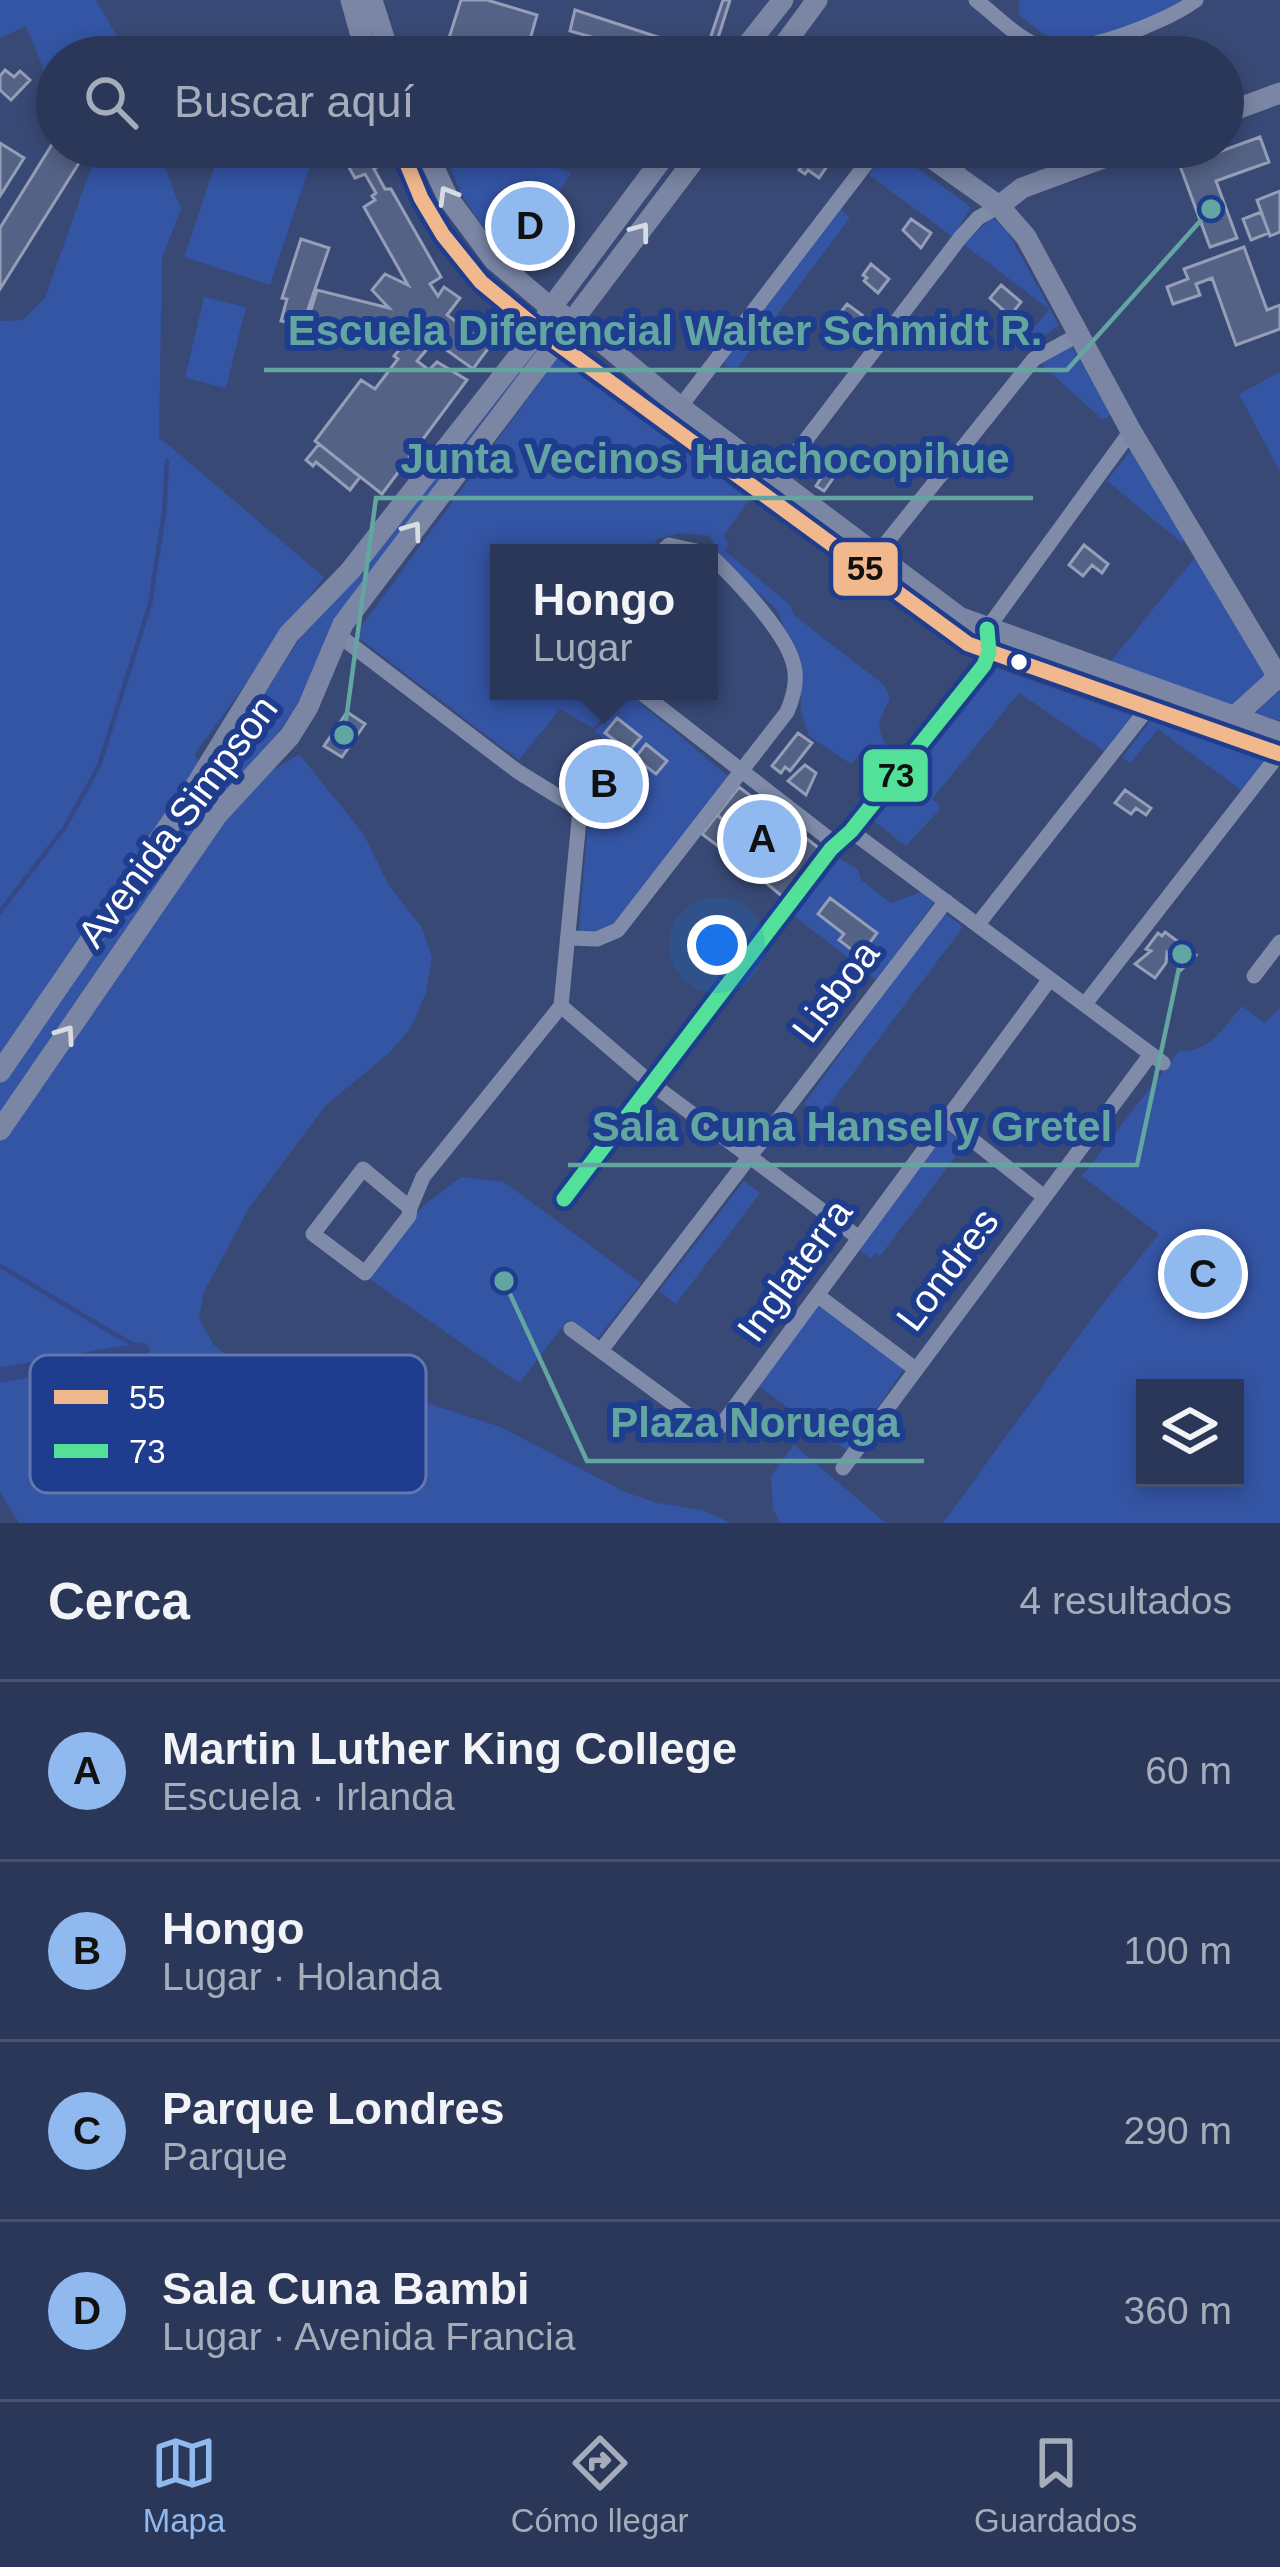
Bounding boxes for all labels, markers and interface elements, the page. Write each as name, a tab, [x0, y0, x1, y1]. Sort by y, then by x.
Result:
search box	[36, 36, 1244, 168]
icon: search	[78, 69, 144, 135]
text: Buscar aquí	[174, 76, 414, 127]
pin: D	[491, 181, 569, 271]
one-way arrow	[439, 186, 461, 208]
one-way arrow	[627, 223, 648, 245]
callout: Escuela Diferencial Walter Schmidt R.	[264, 292, 1067, 370]
text: Escuela Diferencial Walter Schmidt R.	[288, 307, 1042, 354]
callout: Junta Vecinos Huachocopihue	[376, 420, 1033, 498]
text: Junta Vecinos Huachocopihue	[400, 435, 1010, 482]
one-way arrow	[398, 522, 420, 543]
line badge: 55	[831, 540, 900, 598]
popup	[490, 544, 718, 700]
text: 55	[847, 550, 883, 587]
text: Hongo	[533, 574, 675, 625]
text: Lugar	[533, 626, 633, 669]
unlabelled marker	[1008, 651, 1030, 673]
street label: Avenida Simpson	[69, 687, 286, 955]
pin: B	[565, 739, 643, 829]
line badge: 73	[861, 747, 930, 804]
text: 73	[878, 757, 914, 794]
pin: A	[723, 794, 801, 884]
your location	[687, 915, 747, 975]
street label: Lisboa	[784, 932, 887, 1050]
one-way arrow	[52, 1025, 74, 1047]
callout: Sala Cuna Hansel y Gretel	[568, 1087, 1137, 1165]
text: Sala Cuna Hansel y Gretel	[592, 1103, 1112, 1150]
street label: Inglaterra	[729, 1191, 860, 1350]
street label: Londres	[888, 1200, 1007, 1339]
pin: C	[1164, 1229, 1242, 1319]
legend	[30, 1355, 426, 1493]
text: 55	[129, 1379, 166, 1416]
map controls	[1136, 1379, 1244, 1487]
button: layers	[1136, 1379, 1244, 1487]
callout: Plaza Noruega	[587, 1383, 924, 1461]
text: Plaza Noruega	[610, 1399, 900, 1446]
text: 73	[129, 1433, 166, 1470]
text: Cerca	[48, 1573, 190, 1630]
text: 4 resultados	[1020, 1579, 1232, 1622]
text: Martin Luther King College	[162, 1723, 737, 1774]
text: A	[73, 1749, 101, 1792]
text: 60 m	[1145, 1749, 1232, 1792]
text: Escuela · Irlanda	[162, 1775, 455, 1818]
text: Hongo	[162, 1903, 304, 1954]
text: B	[73, 1929, 101, 1972]
text: 100 m	[1124, 1929, 1232, 1972]
text: Lugar · Holanda	[162, 1955, 442, 1998]
text: Parque Londres	[162, 2083, 505, 2134]
text: C	[73, 2109, 101, 2152]
text: 290 m	[1124, 2109, 1232, 2152]
text: Parque	[162, 2135, 288, 2178]
text: Sala Cuna Bambi	[162, 2263, 530, 2314]
text: D	[73, 2289, 101, 2332]
text: 360 m	[1124, 2289, 1232, 2332]
text: Lugar · Avenida Francia	[162, 2315, 575, 2358]
tab: Mapa	[143, 2430, 225, 2540]
tab: Cómo llegar	[511, 2430, 689, 2540]
tab: Guardados	[974, 2430, 1137, 2540]

